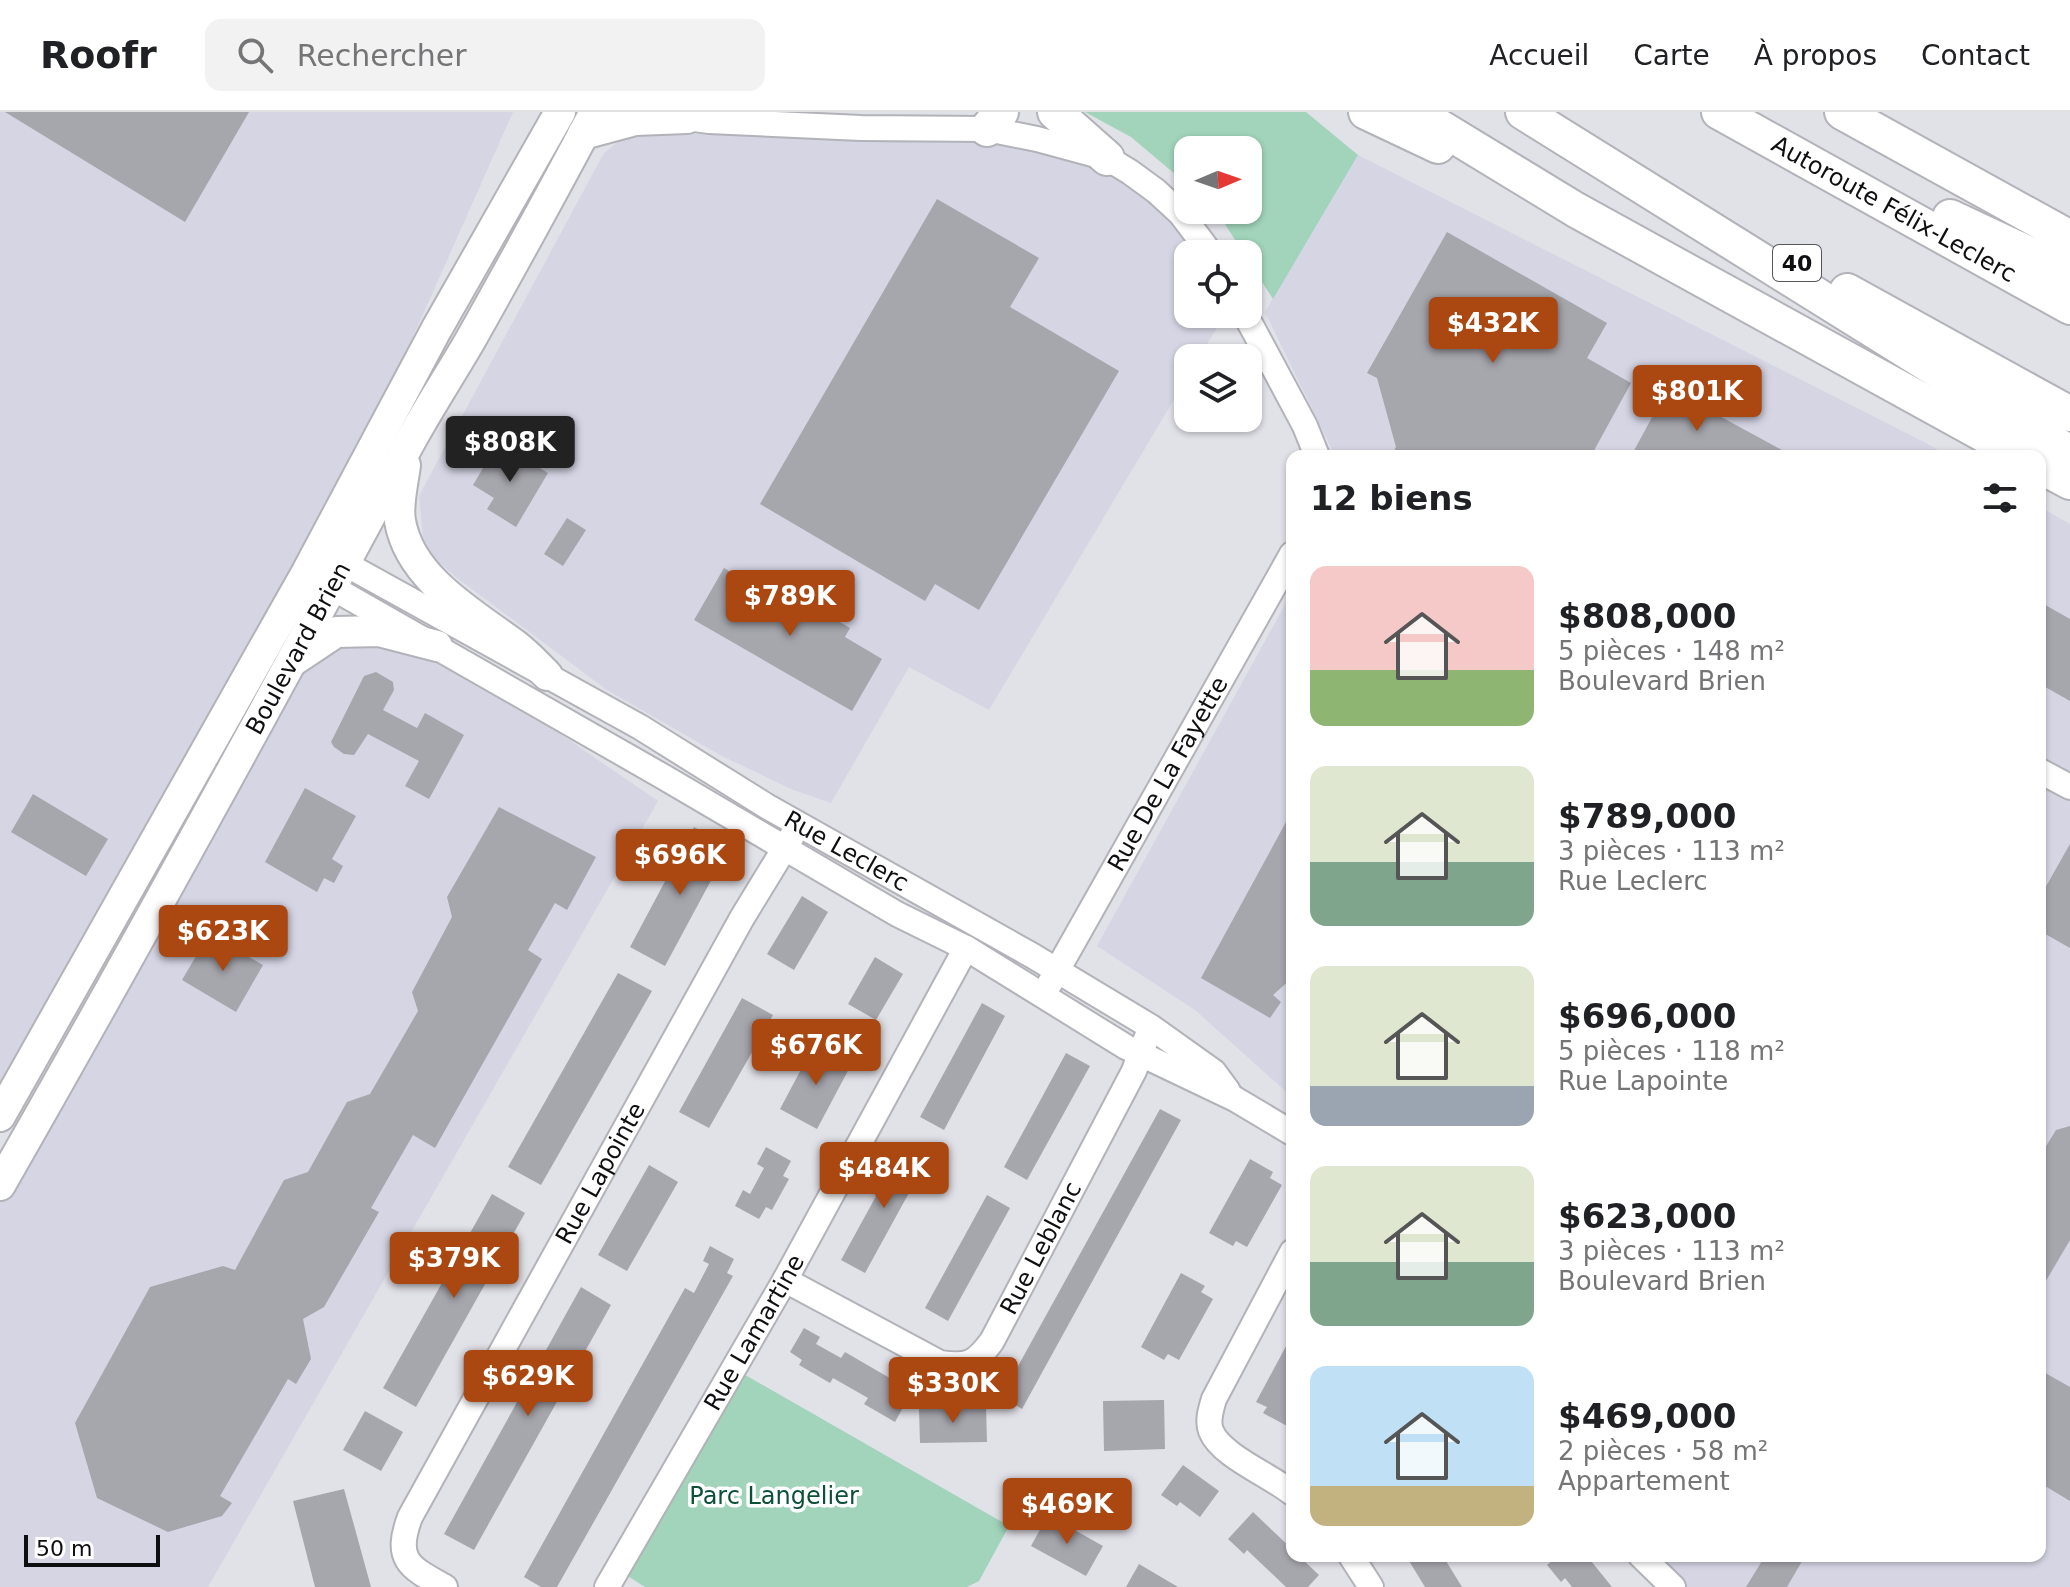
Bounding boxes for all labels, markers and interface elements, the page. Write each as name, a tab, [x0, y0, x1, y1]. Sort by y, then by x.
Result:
search box	[205, 19, 765, 91]
text: Roofr	[40, 33, 157, 77]
icon: search	[233, 33, 277, 77]
text: Rechercher	[297, 38, 467, 73]
text: Accueil	[1489, 39, 1589, 72]
text: Carte	[1633, 39, 1710, 72]
text: À propos	[1754, 39, 1877, 72]
text: Contact	[1921, 39, 2030, 72]
street label: Autoroute Félix-Leclerc	[1767, 130, 2021, 288]
north arrow	[1174, 136, 1262, 224]
map controls	[1174, 136, 1262, 432]
button: locate	[1174, 240, 1262, 328]
road number: 40	[1773, 245, 1821, 281]
pin: $432K	[1437, 297, 1549, 365]
text: $432K	[1447, 308, 1539, 338]
button: layers	[1174, 344, 1262, 432]
pin: $801K	[1641, 365, 1753, 433]
text: $801K	[1651, 376, 1743, 406]
pin: $808K	[454, 416, 566, 484]
text: $808K	[464, 427, 556, 457]
icon: filters	[1978, 476, 2022, 520]
text: 12 biens	[1310, 478, 1473, 518]
street label: Boulevard Brien	[240, 557, 357, 739]
pin: $789K	[734, 570, 846, 638]
text: $789K	[744, 581, 836, 611]
text: $808,000	[1558, 596, 1737, 636]
icon: home	[1374, 598, 1470, 694]
text: 5 pièces · 148 m²	[1558, 636, 1785, 666]
text: Boulevard Brien	[1558, 666, 1766, 696]
street label: Rue De La Fayette	[1102, 672, 1234, 876]
text: $789,000	[1558, 796, 1737, 836]
icon: home	[1374, 798, 1470, 894]
street label: Rue Leclerc	[779, 805, 913, 897]
pin: $696K	[624, 829, 736, 897]
text: 3 pièces · 113 m²	[1558, 836, 1785, 866]
text: $696K	[634, 840, 726, 870]
text: Rue Leclerc	[1558, 866, 1708, 896]
pin: $623K	[167, 905, 279, 973]
text: $623K	[177, 916, 269, 946]
text: $696,000	[1558, 996, 1737, 1036]
icon: home	[1374, 998, 1470, 1094]
pin: $676K	[760, 1019, 872, 1087]
text: $676K	[770, 1030, 862, 1060]
text: 5 pièces · 118 m²	[1558, 1036, 1785, 1066]
text: Rue Lapointe	[1558, 1066, 1728, 1096]
street label: Rue Lapointe	[550, 1098, 651, 1249]
pin: $484K	[828, 1142, 940, 1210]
text: $484K	[838, 1153, 930, 1183]
street label: Rue Leblanc	[994, 1177, 1087, 1319]
text: $623,000	[1558, 1196, 1737, 1236]
icon: home	[1374, 1198, 1470, 1294]
pin: $379K	[398, 1232, 510, 1300]
text: 3 pièces · 113 m²	[1558, 1236, 1785, 1266]
text: $379K	[408, 1243, 500, 1273]
street label: Rue Lamartine	[698, 1250, 810, 1416]
text: Boulevard Brien	[1558, 1266, 1766, 1296]
pin: $629K	[472, 1350, 584, 1418]
pin: $330K	[897, 1357, 1009, 1425]
text: $629K	[482, 1361, 574, 1391]
text: $330K	[907, 1368, 999, 1398]
text: $469,000	[1558, 1396, 1737, 1436]
icon: home	[1374, 1398, 1470, 1494]
text: 2 pièces · 58 m²	[1558, 1436, 1768, 1466]
text: Appartement	[1558, 1466, 1730, 1496]
pin: $469K	[1011, 1478, 1123, 1546]
park label: Parc Langelier	[689, 1482, 859, 1510]
text: $469K	[1021, 1489, 1113, 1519]
scale bar	[24, 1531, 160, 1567]
text: 50 m	[36, 1536, 92, 1561]

